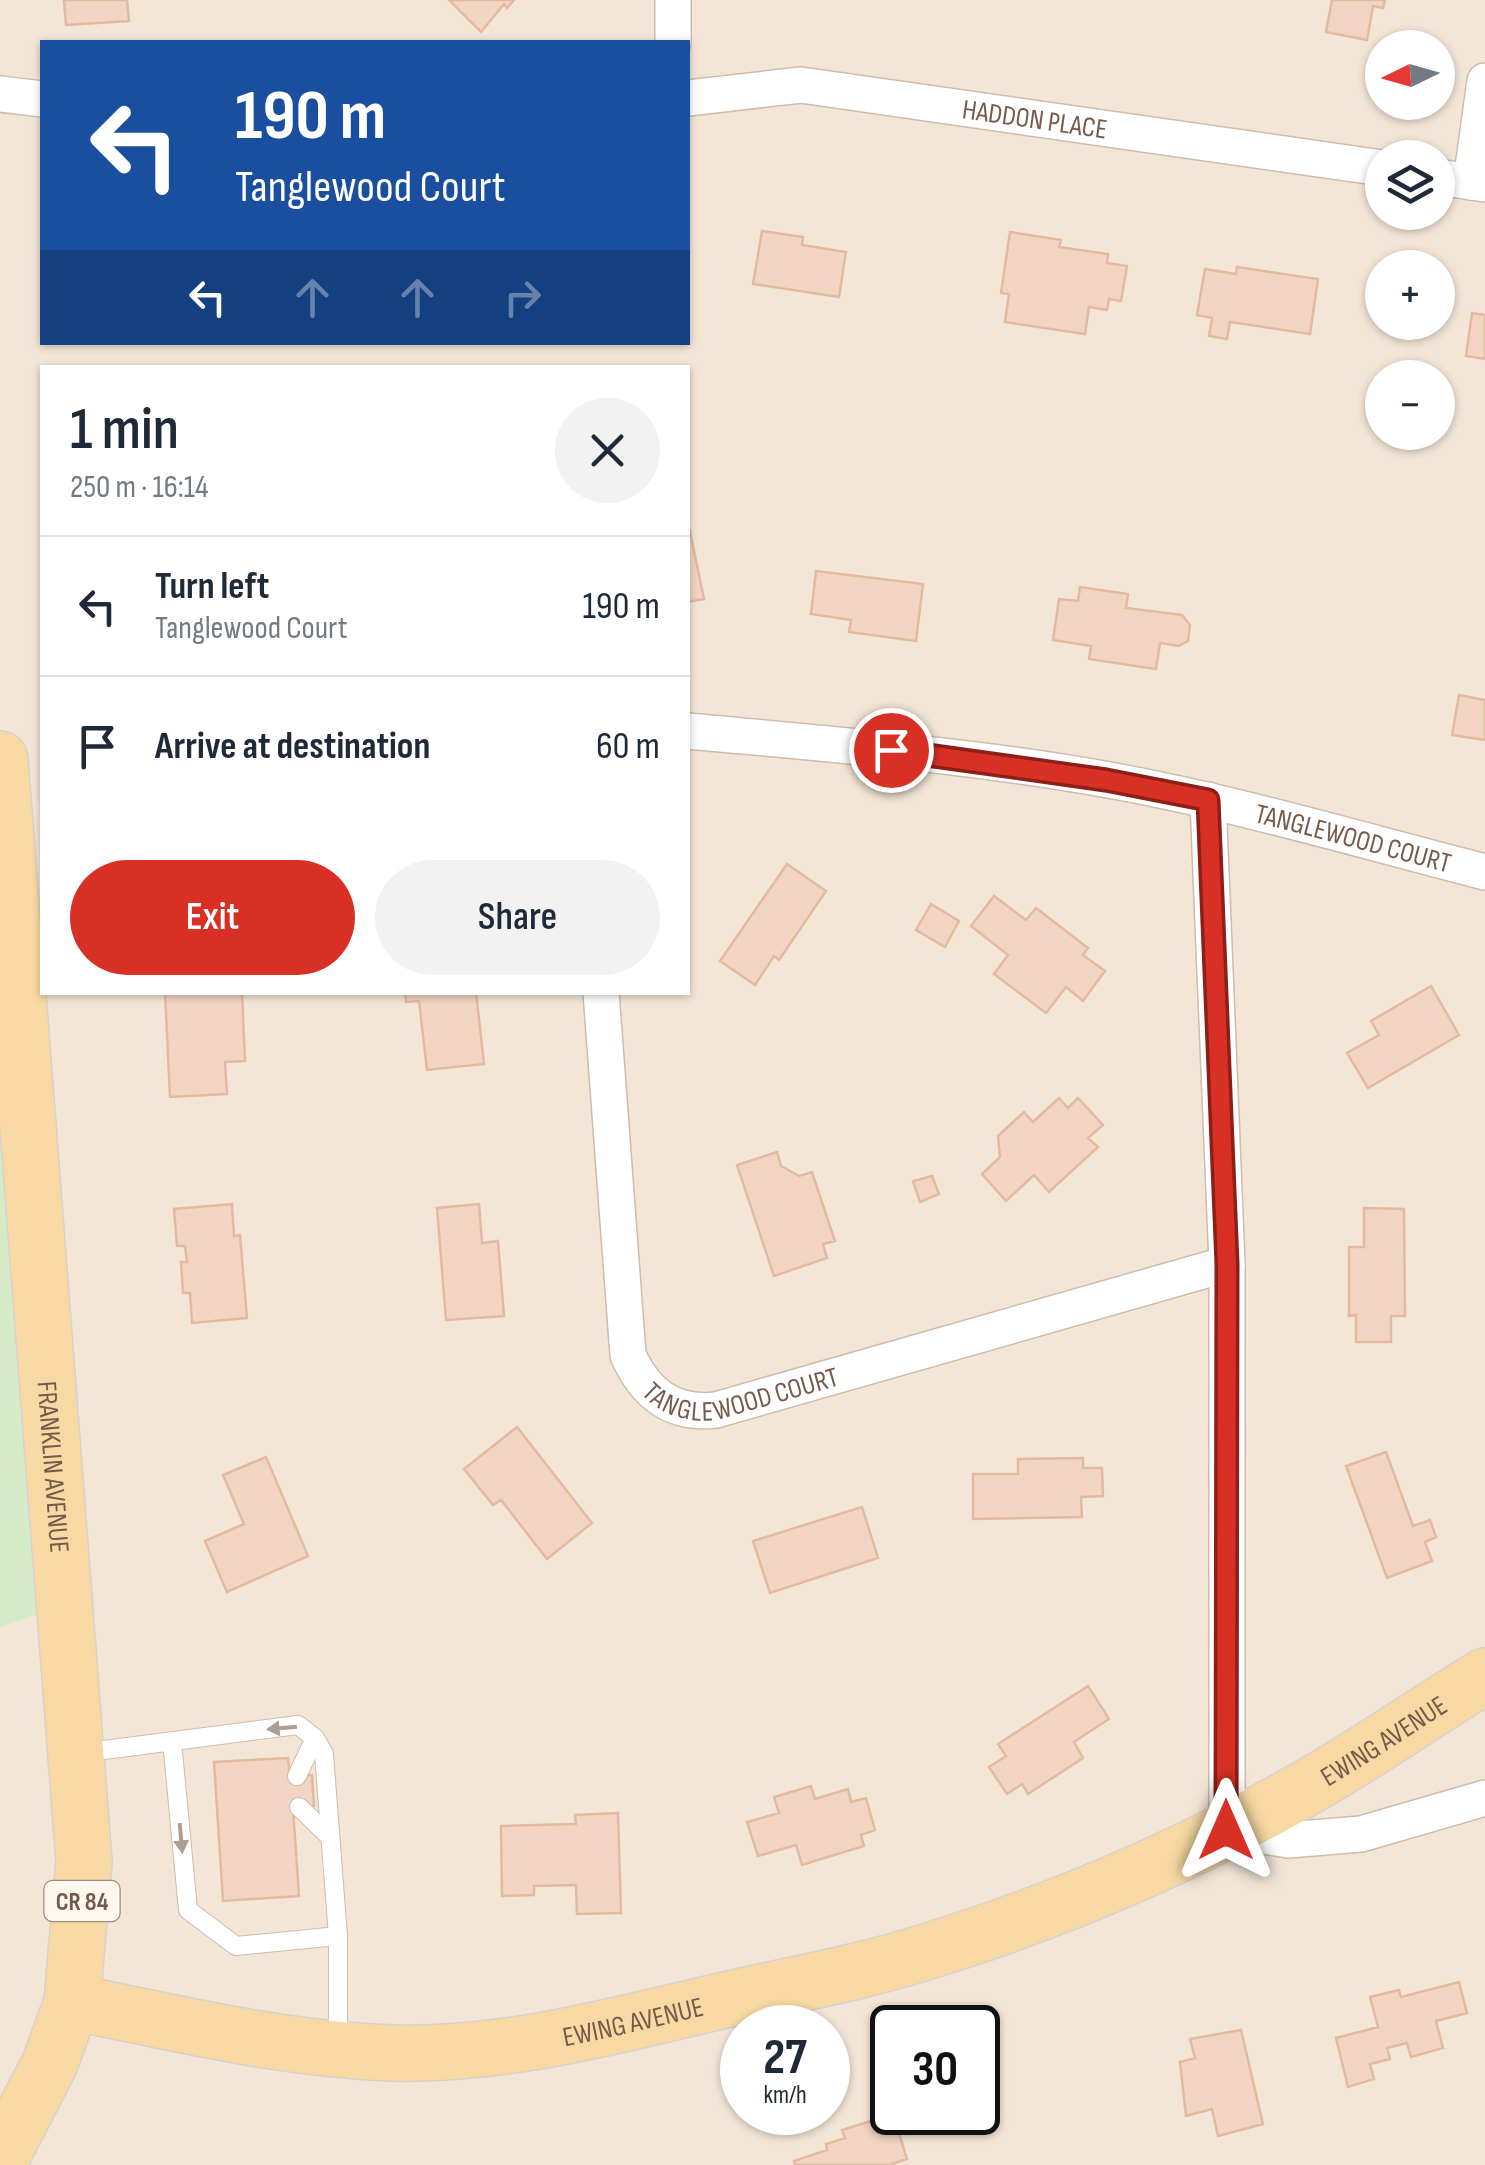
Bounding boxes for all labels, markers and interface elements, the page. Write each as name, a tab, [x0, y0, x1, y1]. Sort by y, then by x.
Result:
north arrow	[1365, 30, 1455, 120]
map controls	[1365, 30, 1455, 450]
text: 190 m	[235, 75, 386, 159]
icon: left	[70, 80, 200, 210]
street label: HADDON PLACE	[960, 93, 1109, 147]
button: layers	[1365, 140, 1455, 230]
text: Tanglewood Court	[235, 160, 506, 215]
button: +	[1365, 250, 1455, 340]
icon: left	[180, 270, 235, 325]
icon: ahead	[285, 270, 340, 325]
icon: ahead	[390, 270, 445, 325]
icon: right	[495, 270, 550, 325]
button: −	[1365, 360, 1455, 450]
text: 1 min	[70, 394, 179, 466]
button: close	[555, 398, 660, 503]
text: 250 m · 16:14	[70, 468, 208, 507]
text: Turn left	[155, 564, 269, 609]
icon: left	[70, 579, 125, 634]
text: 190 m	[582, 584, 660, 629]
text: Tanglewood Court	[155, 609, 347, 648]
pin	[849, 708, 934, 793]
icon: arrive	[70, 719, 125, 774]
icon: arrive	[864, 723, 919, 778]
text: Arrive at destination	[155, 724, 430, 769]
text: 60 m	[596, 724, 660, 769]
street label: TANGLEWOOD COURT	[1251, 797, 1454, 881]
button: Exit	[70, 860, 355, 975]
button: Share	[375, 860, 660, 975]
street label: TANGLEWOOD COURT	[635, 1361, 842, 1429]
street label: FRANKLIN AVENUE	[29, 1380, 75, 1554]
street label: EWING AVENUE	[1315, 1689, 1453, 1794]
one-way arrow	[266, 1720, 297, 1736]
position arrow	[1174, 1778, 1278, 1882]
one-way arrow	[173, 1822, 189, 1854]
road number: CR 84	[44, 1881, 120, 1921]
street label: EWING AVENUE	[560, 1991, 707, 2054]
speed limit sign: 30	[870, 2005, 1000, 2135]
text: 27	[763, 2028, 807, 2088]
text: km/h	[763, 2080, 807, 2111]

